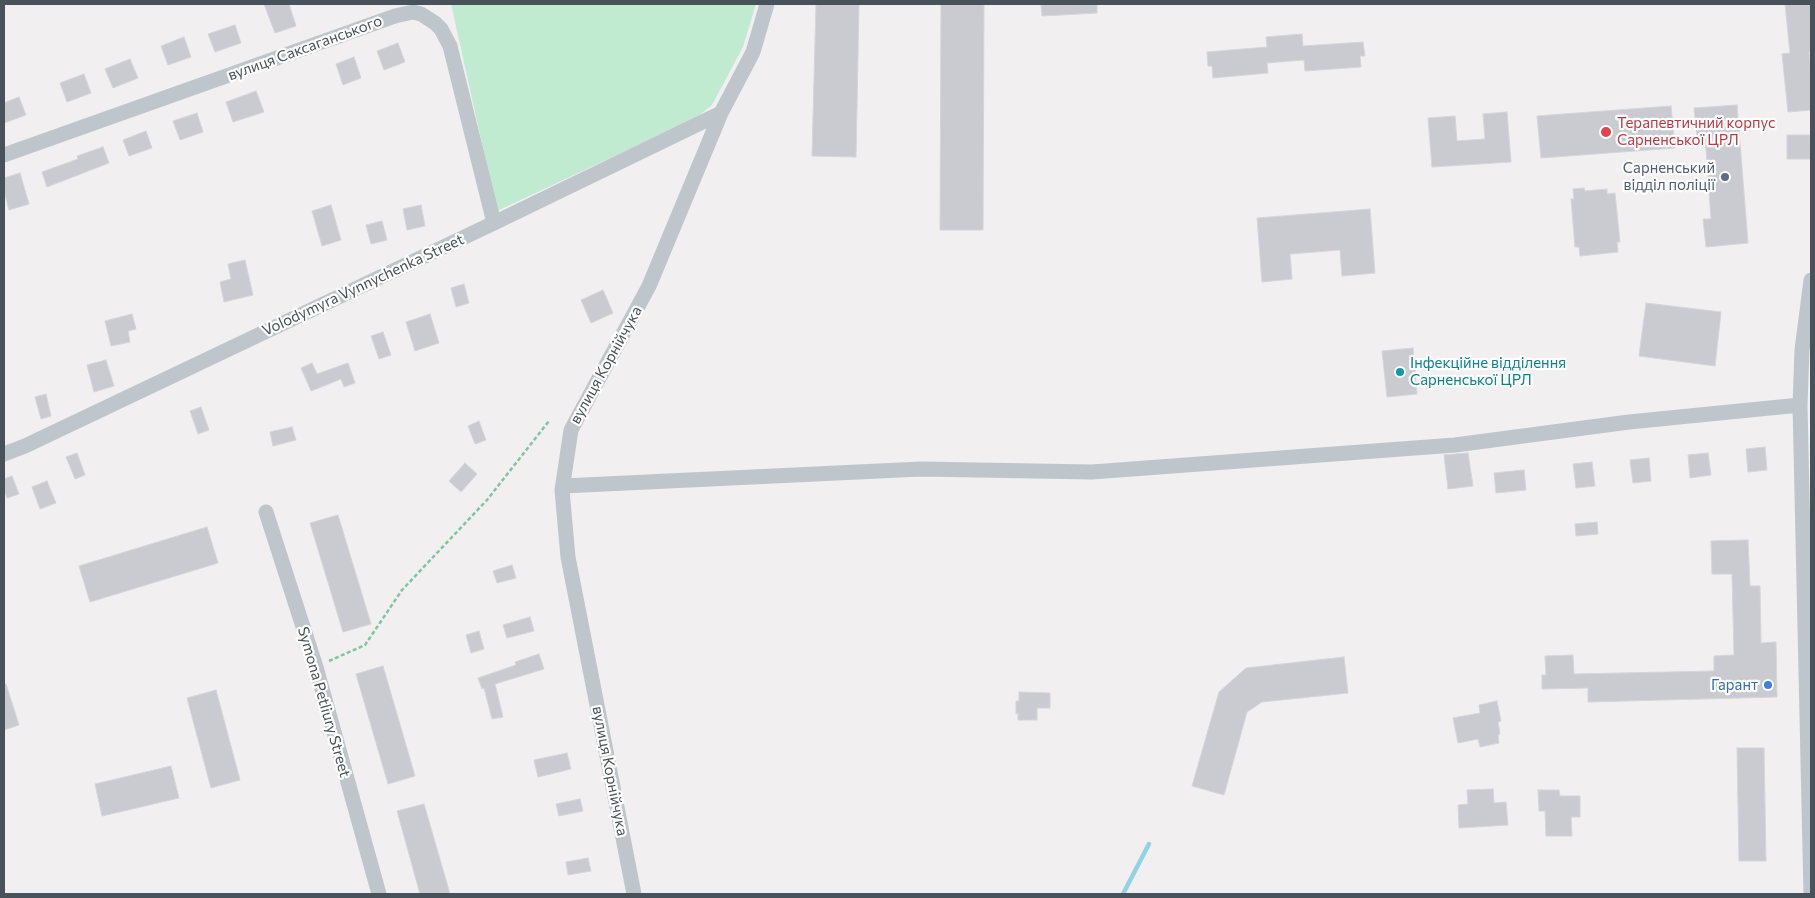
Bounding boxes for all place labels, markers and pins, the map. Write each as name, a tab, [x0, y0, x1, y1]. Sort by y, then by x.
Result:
place label: Терапевтичний корпус Сарненської ЦРЛ	[1617, 114, 1775, 149]
marker: Терапевтичний корпус Сарненської ЦРЛ	[1599, 125, 1613, 139]
place label: Сарненський відділ поліції	[1623, 159, 1715, 194]
marker: Сарненський відділ поліції	[1719, 171, 1731, 183]
place label: Інфекційне відділення Сарненської ЦРЛ	[1410, 354, 1566, 389]
marker: Інфекційне відділення Сарненської ЦРЛ	[1394, 366, 1406, 378]
place label: Гарант	[1711, 676, 1758, 694]
marker: Гарант	[1762, 679, 1774, 691]

